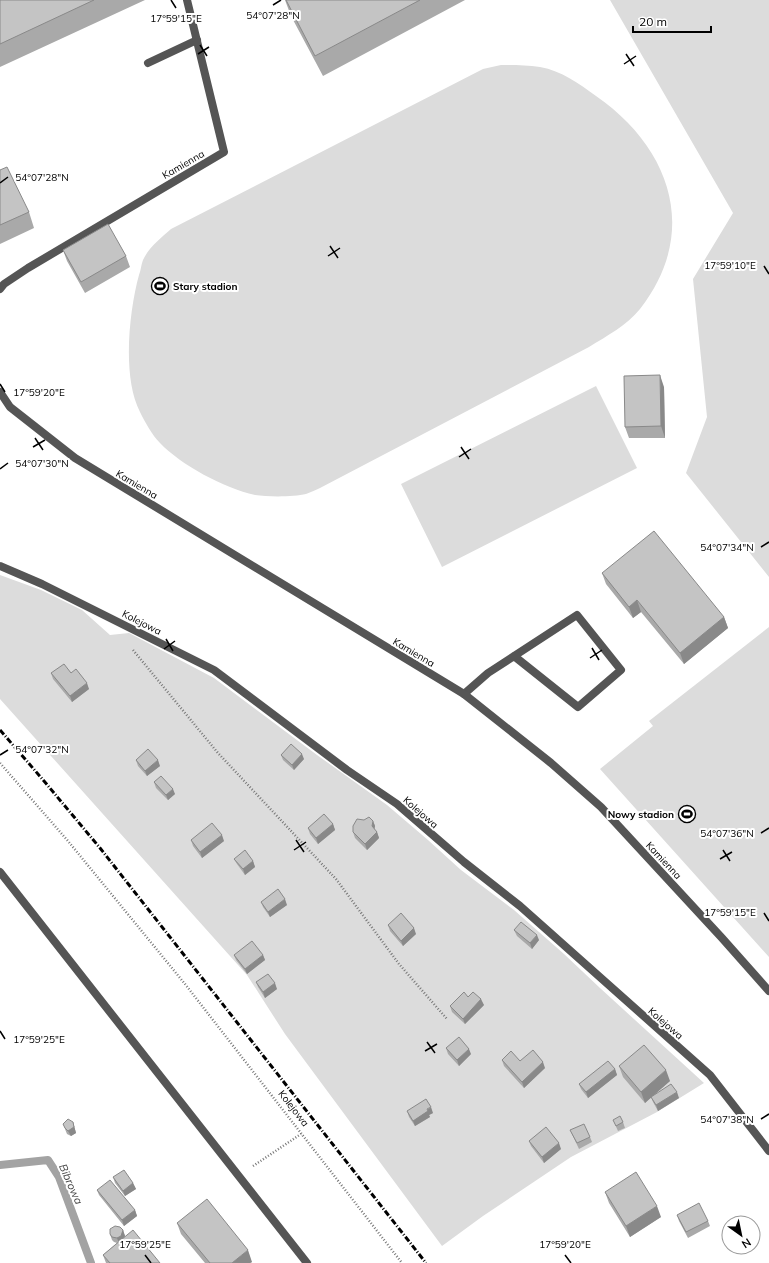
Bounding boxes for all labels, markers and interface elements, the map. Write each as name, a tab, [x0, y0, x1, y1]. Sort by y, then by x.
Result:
scale bar	[633, 8, 711, 34]
text: 54°07'28"N	[246, 9, 300, 22]
text: 17°59'15"E	[150, 12, 202, 25]
text: 20 m	[639, 14, 667, 29]
street label: Kamienna	[160, 147, 207, 182]
text: 54°07'28"N	[15, 171, 69, 184]
text: 17°59'10"E	[704, 259, 756, 272]
sports icon: Stary stadion	[150, 276, 170, 296]
place label: Stary stadion	[173, 280, 238, 293]
text: 17°59'20"E	[13, 386, 65, 399]
text: 54°07'30"N	[15, 457, 69, 470]
street label: Kamienna	[113, 467, 160, 502]
text: 54°07'34"N	[700, 541, 754, 554]
street label: Kolejowa	[120, 607, 164, 638]
street label: Kamienna	[390, 635, 437, 670]
text: 54°07'32"N	[15, 743, 69, 756]
street label: Kolejowa	[400, 794, 441, 831]
sports icon: Nowy stadion	[677, 804, 697, 824]
place label: Nowy stadion	[608, 808, 674, 821]
text: 54°07'36"N	[700, 827, 754, 840]
street label: Kamienna	[643, 839, 684, 882]
text: 17°59'15"E	[704, 906, 756, 919]
street label: Kolejowa	[645, 1005, 686, 1042]
text: 17°59'25"E	[13, 1033, 65, 1046]
street label: Kolejowa	[275, 1088, 312, 1129]
text: 54°07'38"N	[700, 1113, 754, 1126]
water label: Bibrowa	[56, 1162, 86, 1207]
north arrow	[721, 1215, 761, 1255]
text: N	[739, 1235, 754, 1252]
text: 17°59'25"E	[119, 1238, 171, 1251]
text: 17°59'20"E	[539, 1238, 591, 1251]

